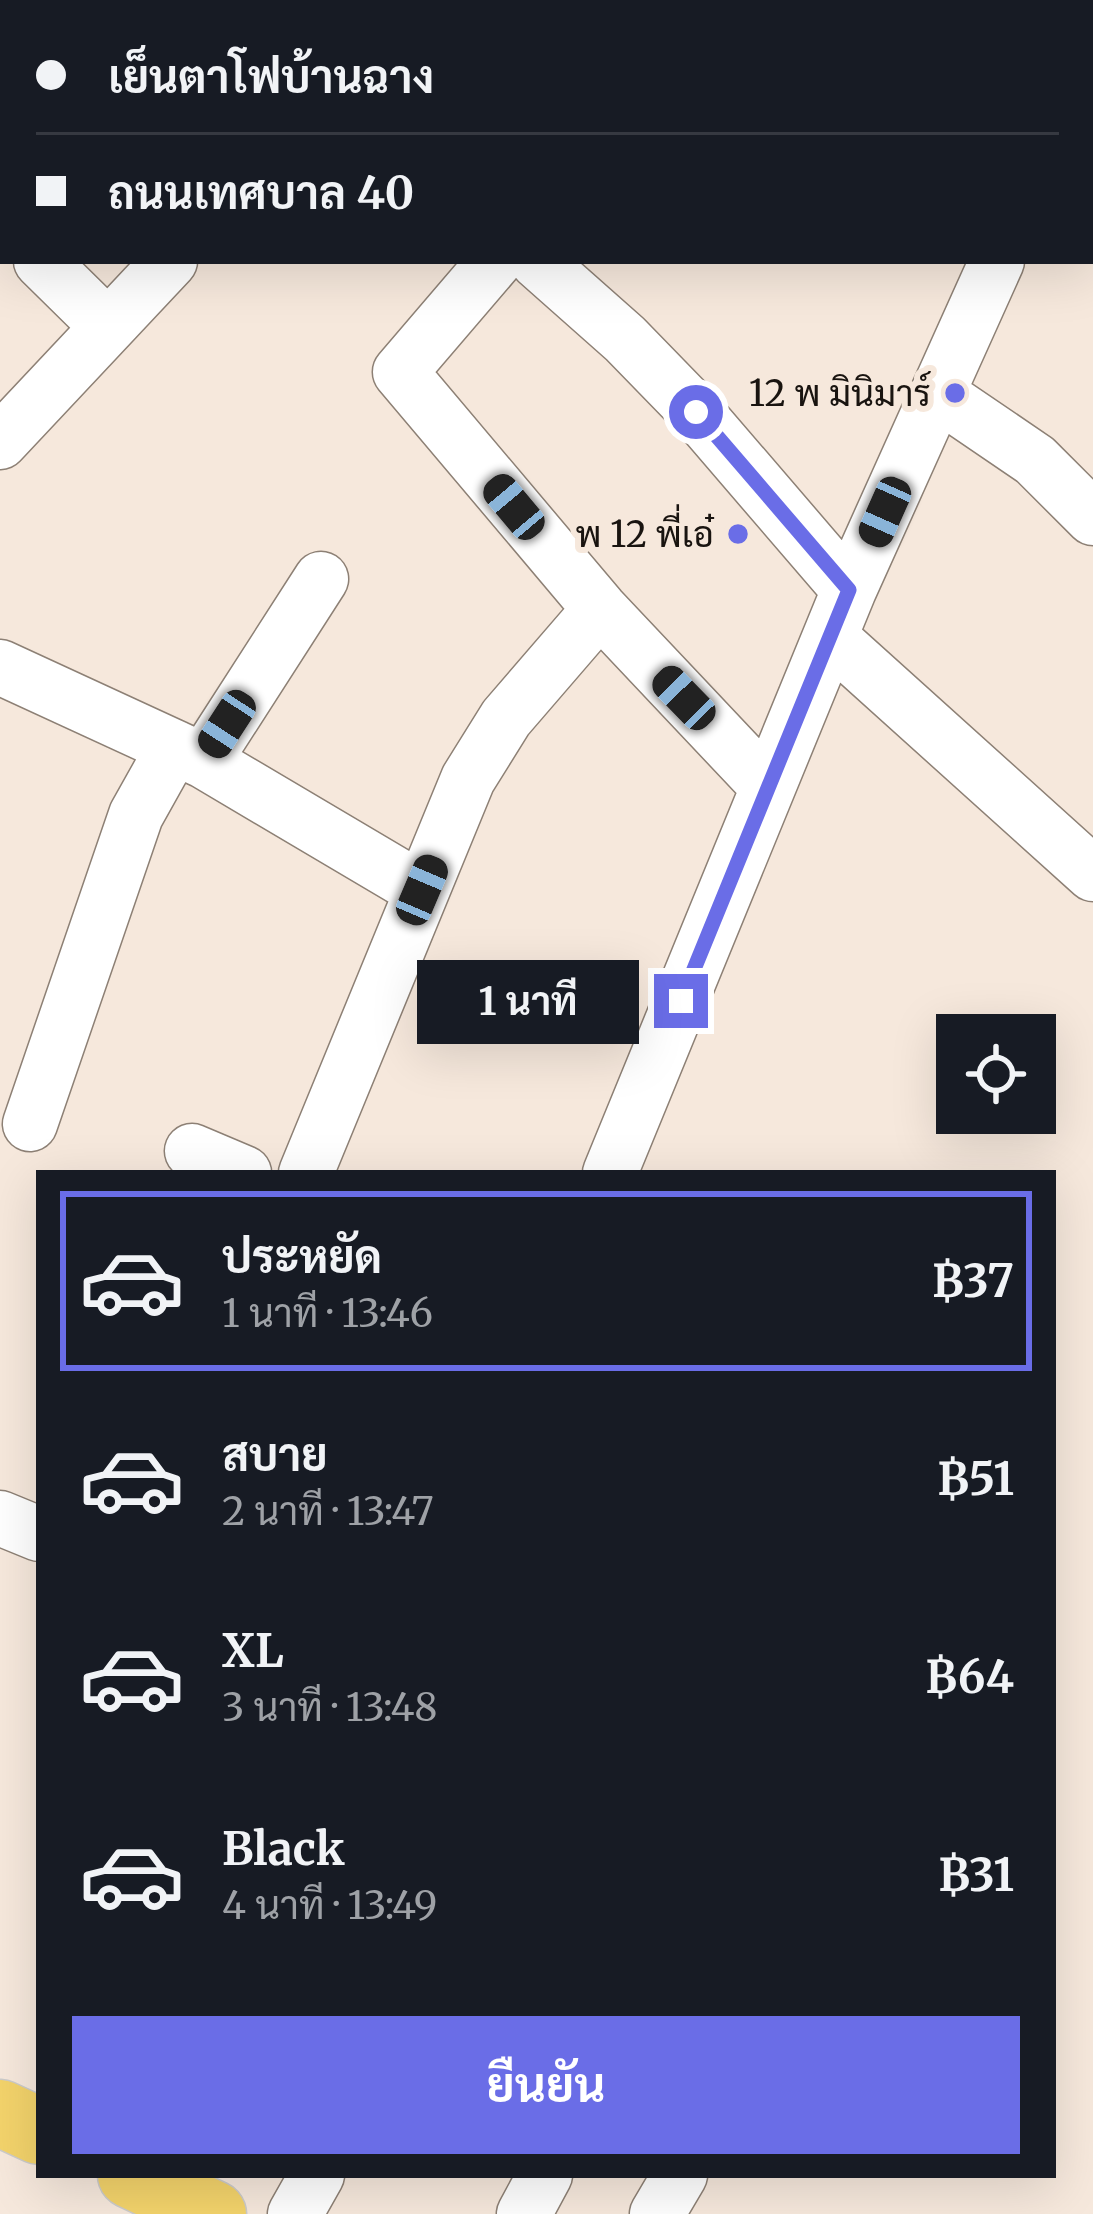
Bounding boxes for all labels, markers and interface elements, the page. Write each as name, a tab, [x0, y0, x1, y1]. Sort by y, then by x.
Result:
text: เย็นตาโฟบ้านฉาง	[108, 49, 434, 105]
text: ถนนเทศบาล 40	[108, 165, 414, 221]
place label: 12 พ มินิมาร์	[749, 371, 931, 416]
marker: 12 พ มินิมาร์	[942, 380, 968, 406]
route start	[669, 385, 723, 439]
car	[477, 468, 551, 546]
car	[854, 472, 916, 552]
place label: พ 12 พี่เอ๋	[576, 504, 715, 557]
marker: พ 12 พี่เอ๋	[725, 521, 751, 547]
car	[646, 660, 722, 736]
car	[192, 684, 262, 764]
car	[391, 850, 453, 930]
callout: 1 นาที	[417, 959, 639, 1043]
route end	[654, 974, 708, 1028]
text: 1 นาที	[478, 977, 578, 1026]
map controls	[936, 1014, 1056, 1134]
button: locate	[936, 1014, 1056, 1134]
icon: car	[78, 1227, 186, 1335]
text: ประหยัด	[222, 1229, 382, 1285]
text: ฿37	[932, 1253, 1014, 1309]
text: 1 นาที · 13:46	[222, 1289, 433, 1338]
icon: car	[78, 1425, 186, 1533]
text: สบาย	[222, 1427, 328, 1483]
text: ฿51	[937, 1451, 1014, 1507]
text: 2 นาที · 13:47	[222, 1487, 434, 1536]
icon: car	[78, 1623, 186, 1731]
text: XL	[222, 1623, 284, 1679]
text: ฿64	[926, 1649, 1014, 1705]
text: 3 นาที · 13:48	[222, 1683, 438, 1732]
icon: car	[78, 1821, 186, 1929]
text: Black	[222, 1821, 345, 1877]
text: ฿31	[938, 1847, 1014, 1903]
text: 4 นาที · 13:49	[222, 1881, 437, 1930]
button: ยืนยัน	[72, 2016, 1020, 2154]

